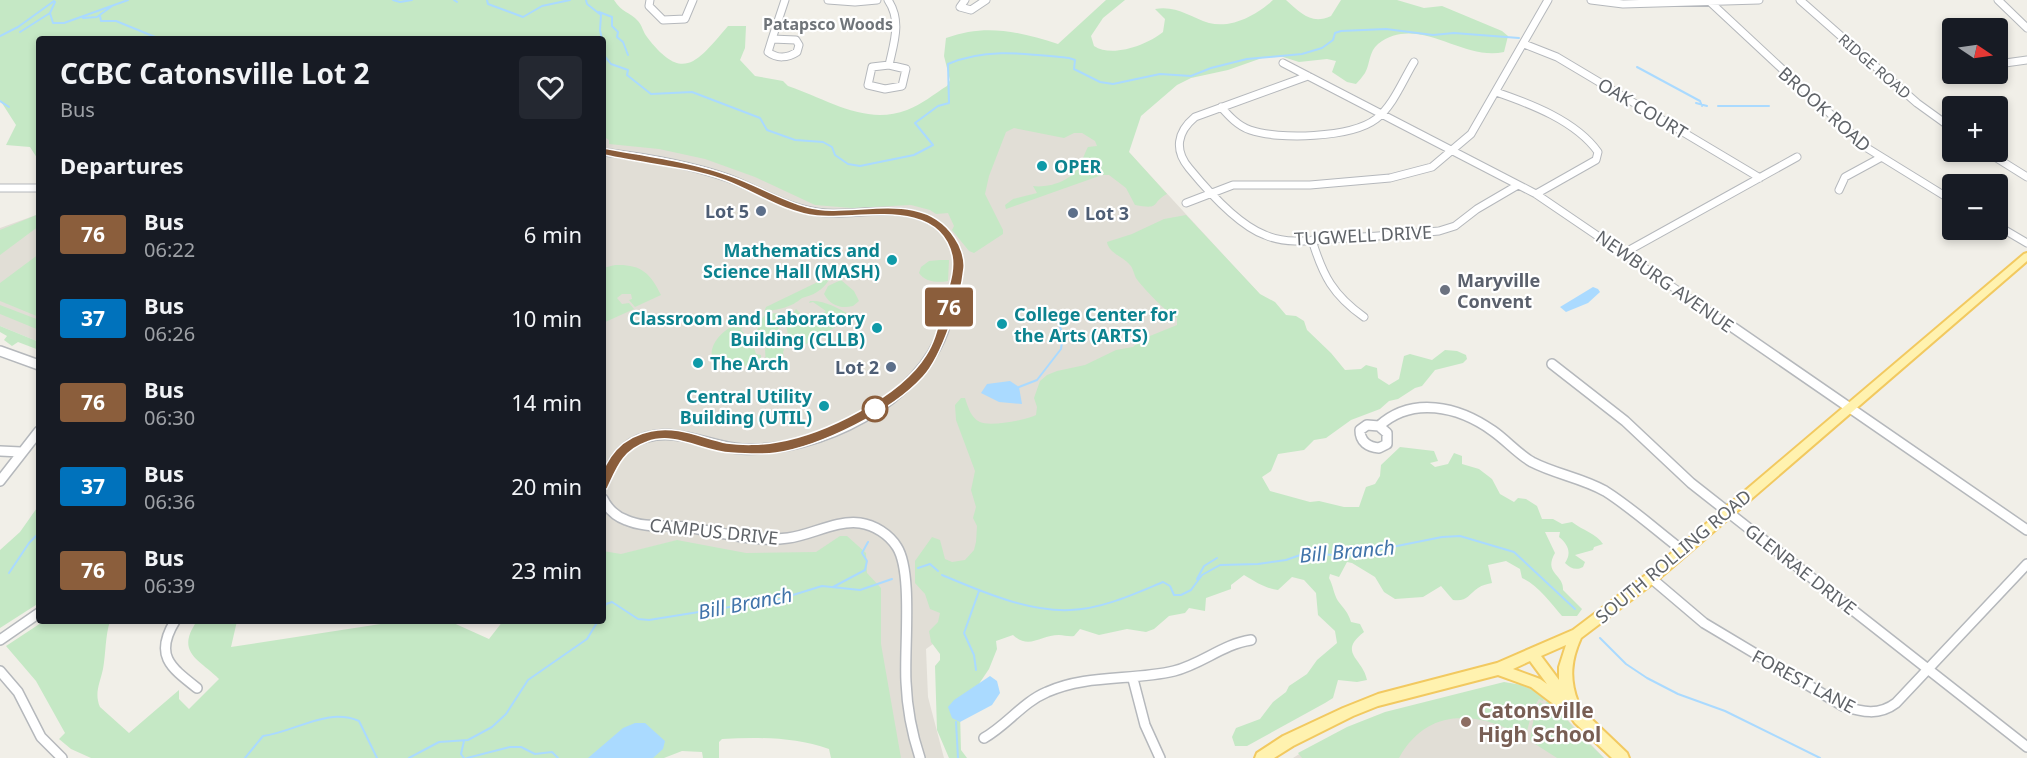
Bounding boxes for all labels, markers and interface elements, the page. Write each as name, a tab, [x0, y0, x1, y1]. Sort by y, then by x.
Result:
district label: Patapsco Woods	[763, 13, 893, 35]
north arrow	[1942, 18, 2008, 84]
map controls	[1942, 18, 2008, 240]
street label: RIDGE ROAD	[1835, 29, 1915, 103]
text: CCBC Catonsville Lot 2	[60, 54, 370, 92]
button: heart	[519, 56, 582, 119]
street label: BROOK ROAD	[1774, 61, 1876, 157]
street label: OAK COURT	[1594, 72, 1692, 144]
text: Bus	[60, 96, 95, 123]
button: +	[1942, 96, 2008, 162]
text: Departures	[60, 150, 184, 180]
place label: OPER	[1054, 154, 1101, 178]
marker: OPER	[1035, 159, 1049, 173]
button: −	[1942, 174, 2008, 240]
place label: Lot 5	[705, 199, 749, 223]
place label: Lot 3	[1085, 201, 1129, 225]
marker: Lot 5	[754, 204, 768, 218]
text: Bus	[144, 206, 184, 236]
marker: Lot 3	[1066, 206, 1080, 220]
text: 6 min	[524, 219, 582, 249]
street label: TUGWELL DRIVE	[1294, 219, 1432, 251]
text: 76	[81, 220, 105, 248]
street label: NEWBURG AVENUE	[1591, 225, 1739, 337]
text: 06:22	[144, 236, 195, 263]
place label: Mathematics and Science Hall (MASH)	[703, 238, 880, 283]
marker: Mathematics and Science Hall (MASH)	[885, 253, 899, 267]
place label: Maryville Convent	[1457, 268, 1540, 313]
marker: Maryville Convent	[1438, 283, 1452, 297]
line badge: 76	[922, 288, 976, 326]
text: Bus	[144, 290, 184, 320]
text: 76	[937, 293, 961, 321]
place label: College Center for the Arts (ARTS)	[1014, 302, 1177, 347]
text: 10 min	[511, 303, 582, 333]
text: 37	[81, 304, 105, 332]
place label: Classroom and Laboratory Building (CLLB)	[629, 306, 866, 351]
marker: College Center for the Arts (ARTS)	[995, 317, 1009, 331]
text: 06:26	[144, 320, 195, 347]
marker: Classroom and Laboratory Building (CLLB)	[870, 321, 884, 335]
place label: The Arch	[710, 351, 789, 375]
place label: Lot 2	[835, 355, 879, 379]
marker: The Arch	[691, 356, 705, 370]
marker: Lot 2	[884, 360, 898, 374]
text: Bus	[144, 374, 184, 404]
place label: Central Utility Building (UTIL)	[680, 384, 813, 429]
text: 14 min	[511, 387, 582, 417]
text: 76	[81, 388, 105, 416]
unlabelled marker	[862, 396, 888, 422]
marker: Central Utility Building (UTIL)	[817, 399, 831, 413]
text: 06:30	[144, 404, 195, 431]
text: Bus	[144, 458, 184, 488]
text: 20 min	[511, 471, 582, 501]
text: 37	[81, 472, 105, 500]
street label: SOUTH ROLLING ROAD	[1590, 484, 1756, 628]
text: 06:36	[144, 488, 195, 515]
street label: CAMPUS DRIVE	[649, 512, 779, 550]
street label: GLENRAE DRIVE	[1740, 518, 1862, 620]
water label: Bill Branch	[1298, 533, 1396, 569]
text: Bus	[144, 542, 184, 572]
text: 23 min	[511, 555, 582, 585]
text: 76	[81, 556, 105, 584]
text: 06:39	[144, 572, 195, 599]
water label: Bill Branch	[695, 581, 795, 625]
street label: FOREST LANE	[1748, 644, 1860, 718]
place label: Catonsville High School	[1478, 696, 1601, 748]
marker: Catonsville High School	[1459, 715, 1473, 729]

